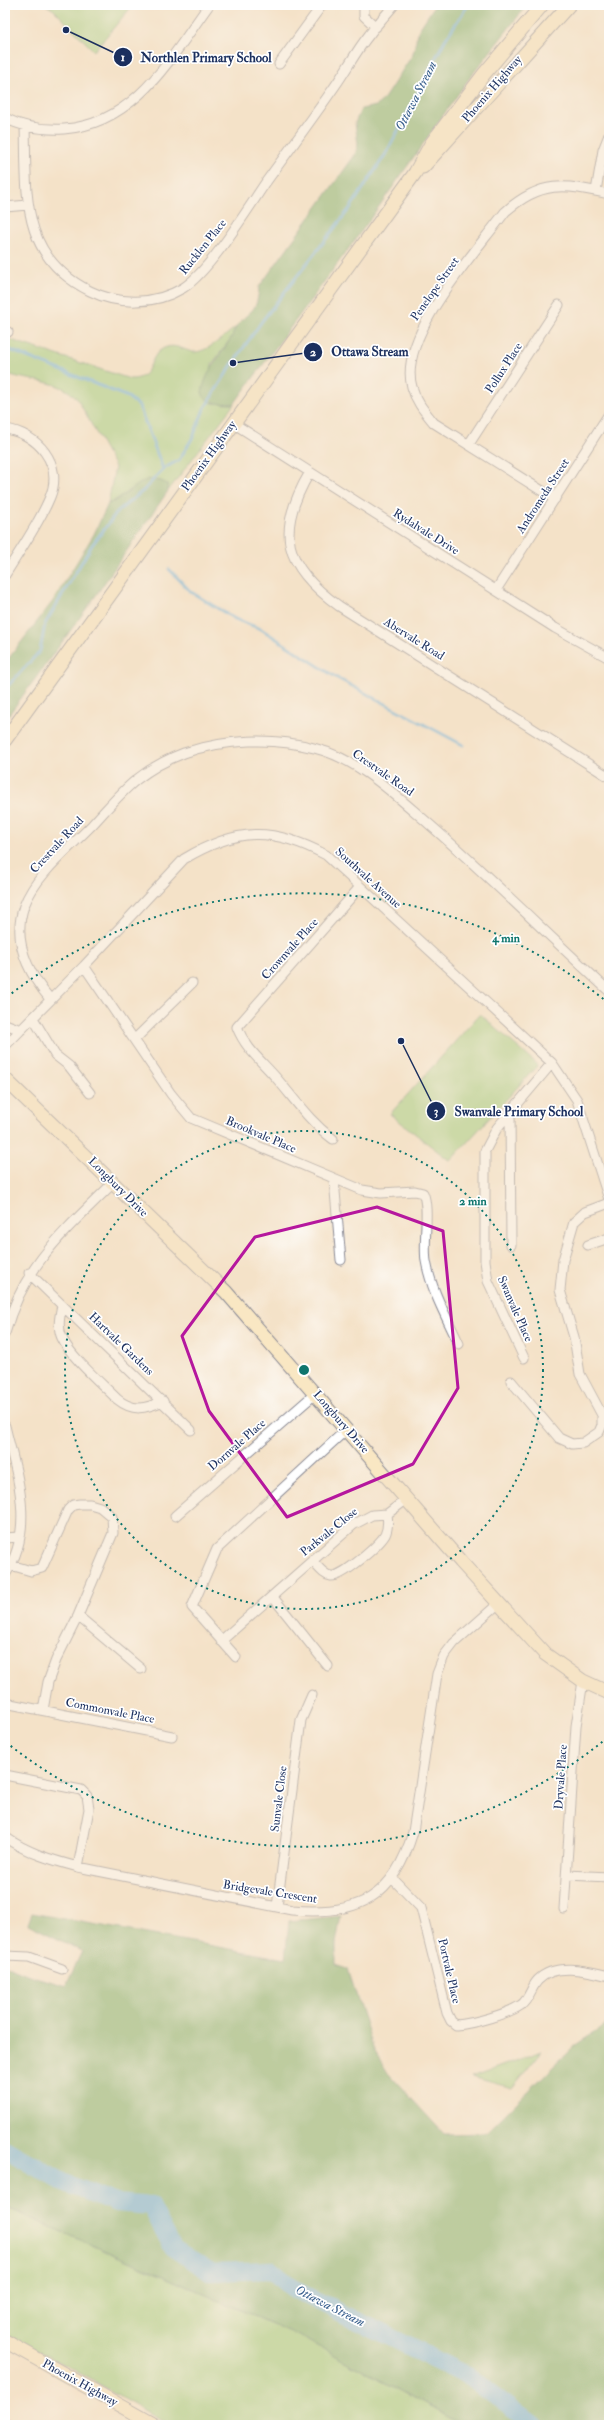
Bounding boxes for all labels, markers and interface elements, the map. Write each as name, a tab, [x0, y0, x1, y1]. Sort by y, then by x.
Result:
callout: Northlen Primary School	[113, 45, 280, 70]
text: 1	[121, 50, 125, 65]
text: Northlen Primary School	[139, 50, 272, 67]
street label: Phoenix Highway	[459, 52, 526, 126]
water label: Ottawa Stream	[392, 58, 440, 133]
street label: Rucklen Place	[176, 216, 230, 278]
street label: Penelope Street	[408, 254, 462, 324]
callout: Ottawa Stream	[303, 339, 416, 364]
street label: Pollux Place	[482, 340, 526, 396]
text: Ottawa Stream	[331, 344, 410, 360]
text: 2	[310, 345, 316, 360]
street label: Phoenix Highway	[178, 417, 240, 494]
street label: Andromeda Street	[513, 456, 573, 537]
street label: Rydalvale Drive	[390, 506, 462, 558]
street label: Abervale Road	[380, 614, 447, 664]
street label: Crestvale Road	[349, 746, 417, 800]
street label: Crestvale Road	[27, 814, 87, 876]
street label: Southvale Avenue	[332, 844, 404, 912]
street label: Crownvale Place	[258, 915, 322, 983]
text: 4 min	[491, 931, 521, 946]
callout: Swanvale Primary School	[426, 1099, 591, 1124]
text: 3	[434, 1104, 439, 1119]
text: Swanvale Primary School	[455, 1104, 584, 1121]
street label: Brookvale Place	[224, 1113, 298, 1157]
street label: Longbury Drive	[85, 1154, 151, 1220]
text: 2 min	[459, 1194, 487, 1209]
street label: Swanvale Place	[494, 1274, 536, 1344]
street label: Hartvale Gardens	[85, 1309, 157, 1379]
centre of rings	[297, 1363, 311, 1377]
street label: Longbury Drive	[310, 1387, 372, 1457]
street label: Dornvale Place	[205, 1416, 269, 1474]
street label: Parkvale Close	[297, 1504, 361, 1560]
street label: Commonvale Place	[64, 1695, 156, 1727]
street label: Dryvale Place	[551, 1744, 571, 1810]
street label: Sunvale Close	[268, 1765, 290, 1833]
street label: Bridgevale Crescent	[222, 1877, 318, 1907]
street label: Portvale Place	[434, 1937, 464, 2005]
water label: Ottawa Stream	[293, 2282, 368, 2330]
street label: Phoenix Highway	[40, 2356, 121, 2410]

